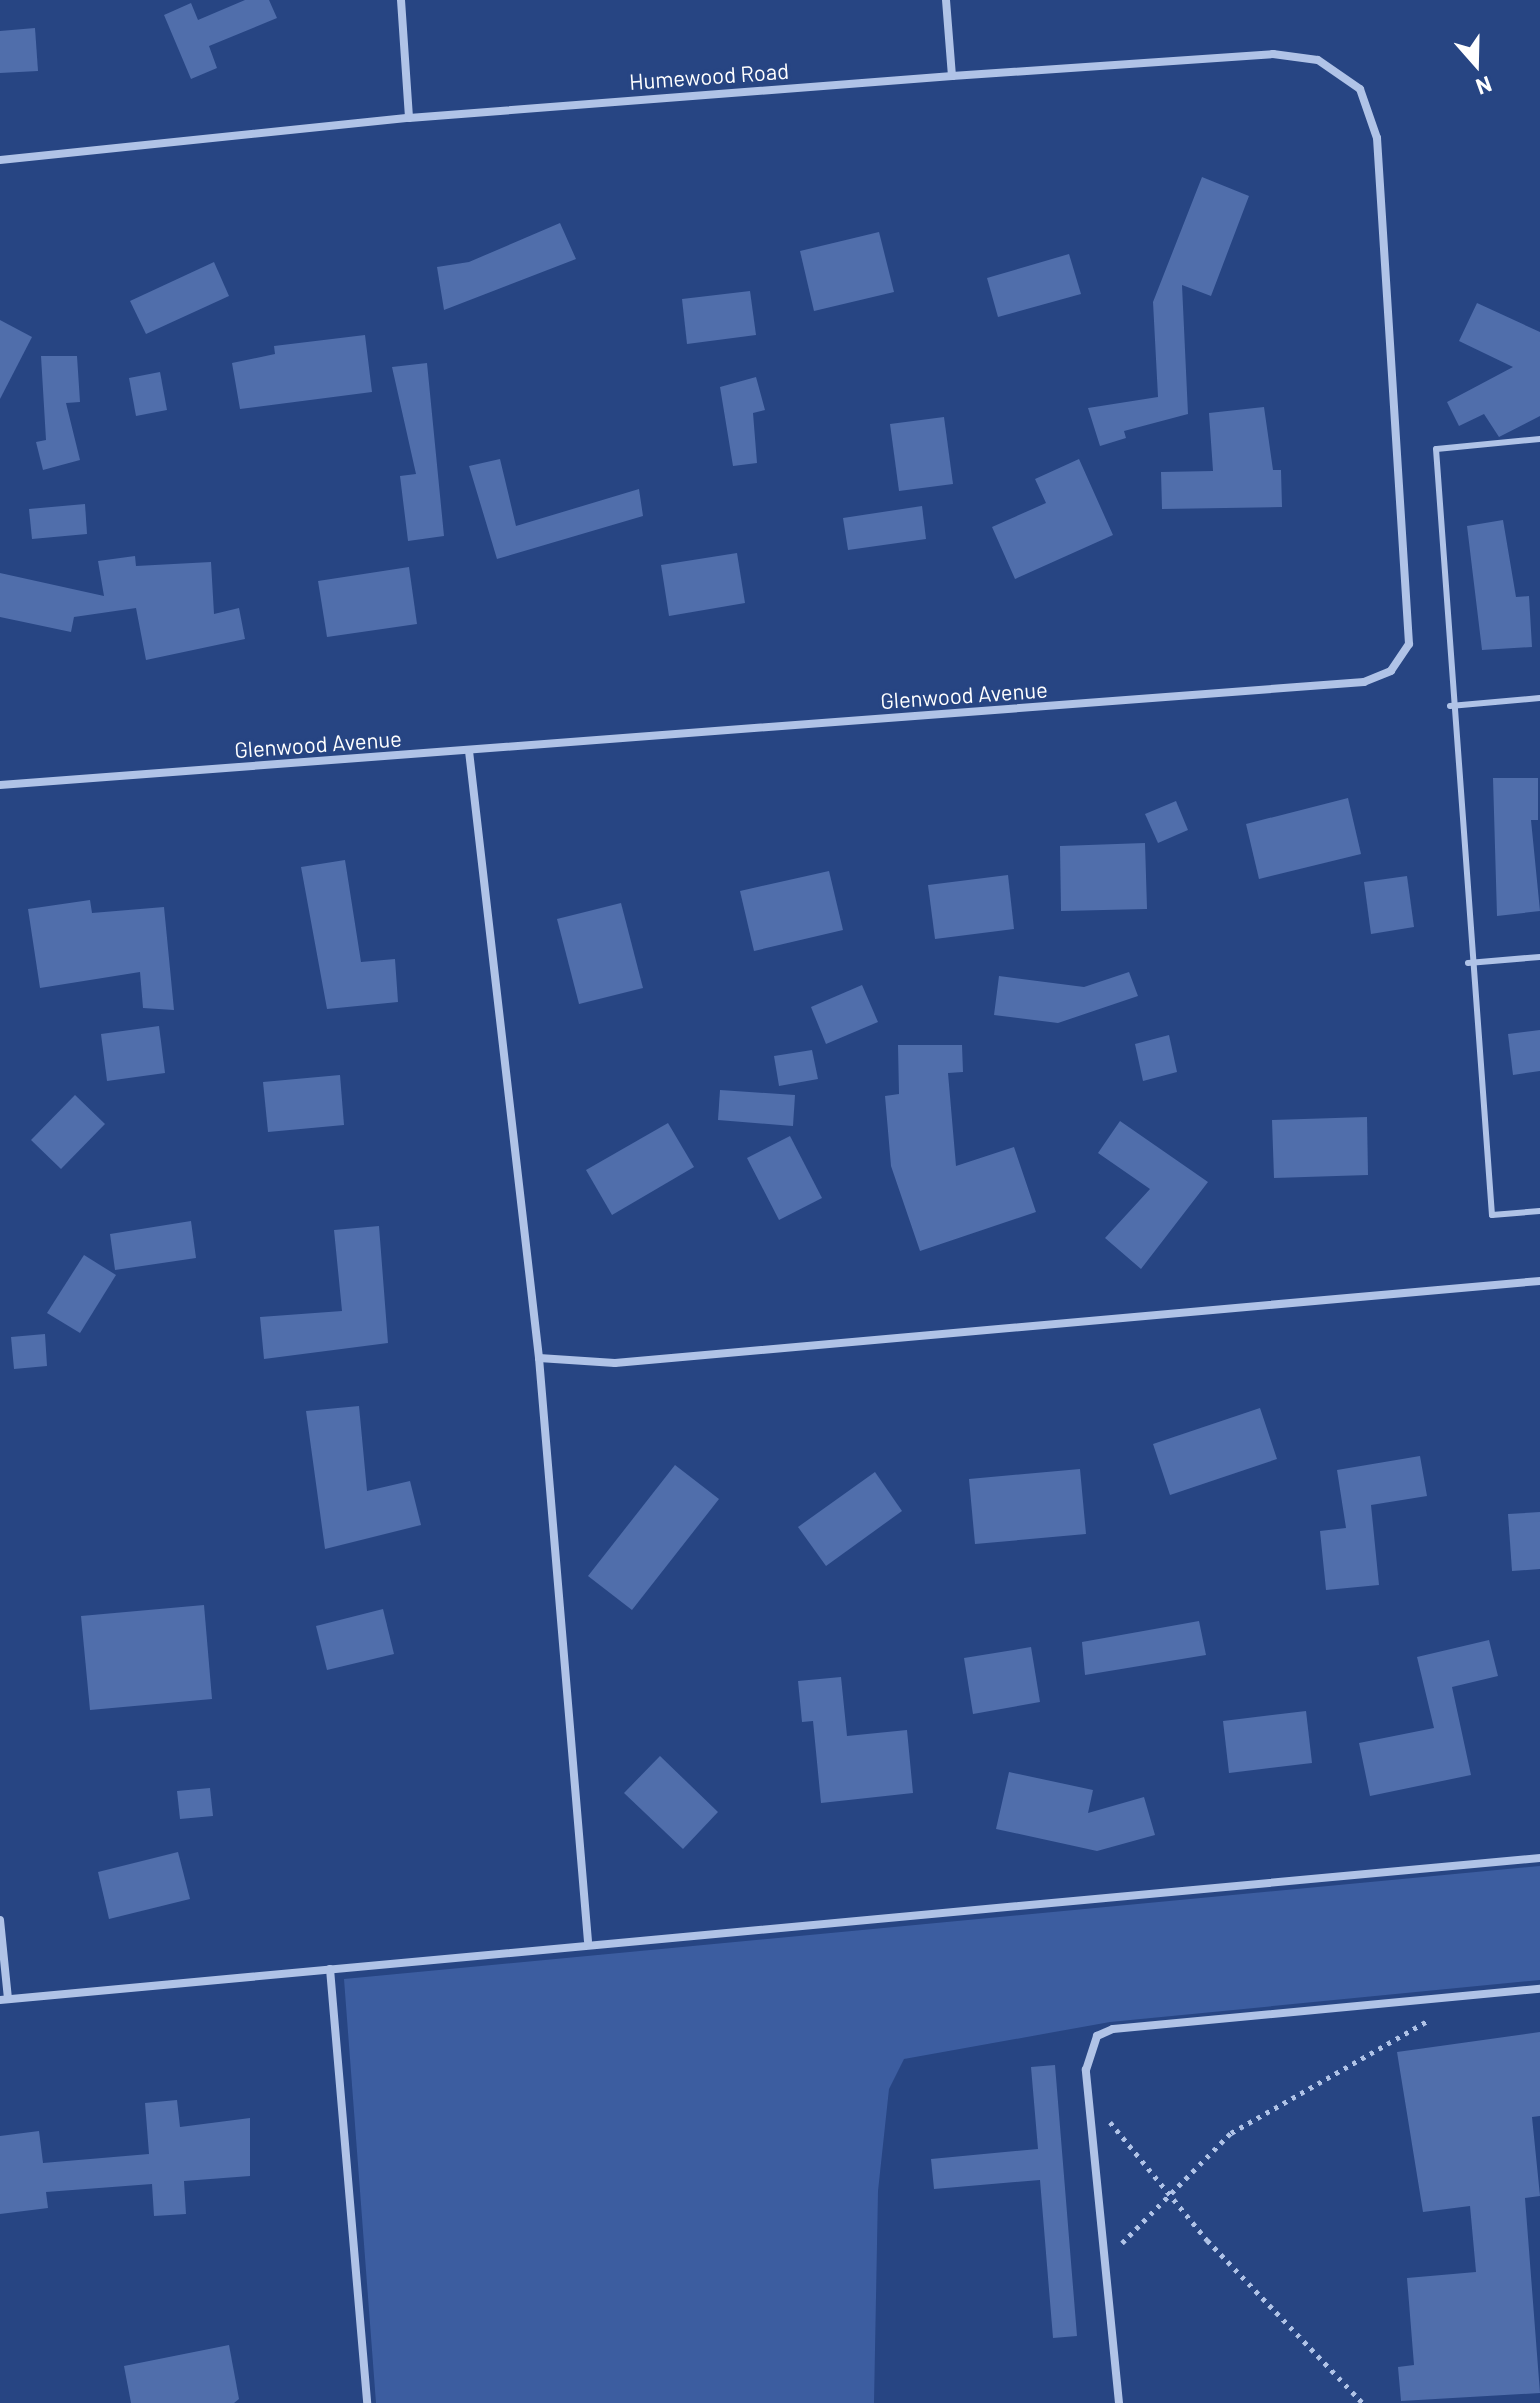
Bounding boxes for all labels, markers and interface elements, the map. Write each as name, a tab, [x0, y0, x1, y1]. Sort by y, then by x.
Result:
north arrow	[1436, 24, 1516, 104]
street label: Humewood Road	[628, 57, 790, 95]
text: N	[1473, 72, 1496, 101]
street label: Glenwood Avenue	[879, 676, 1049, 714]
street label: Glenwood Avenue	[233, 725, 403, 763]

